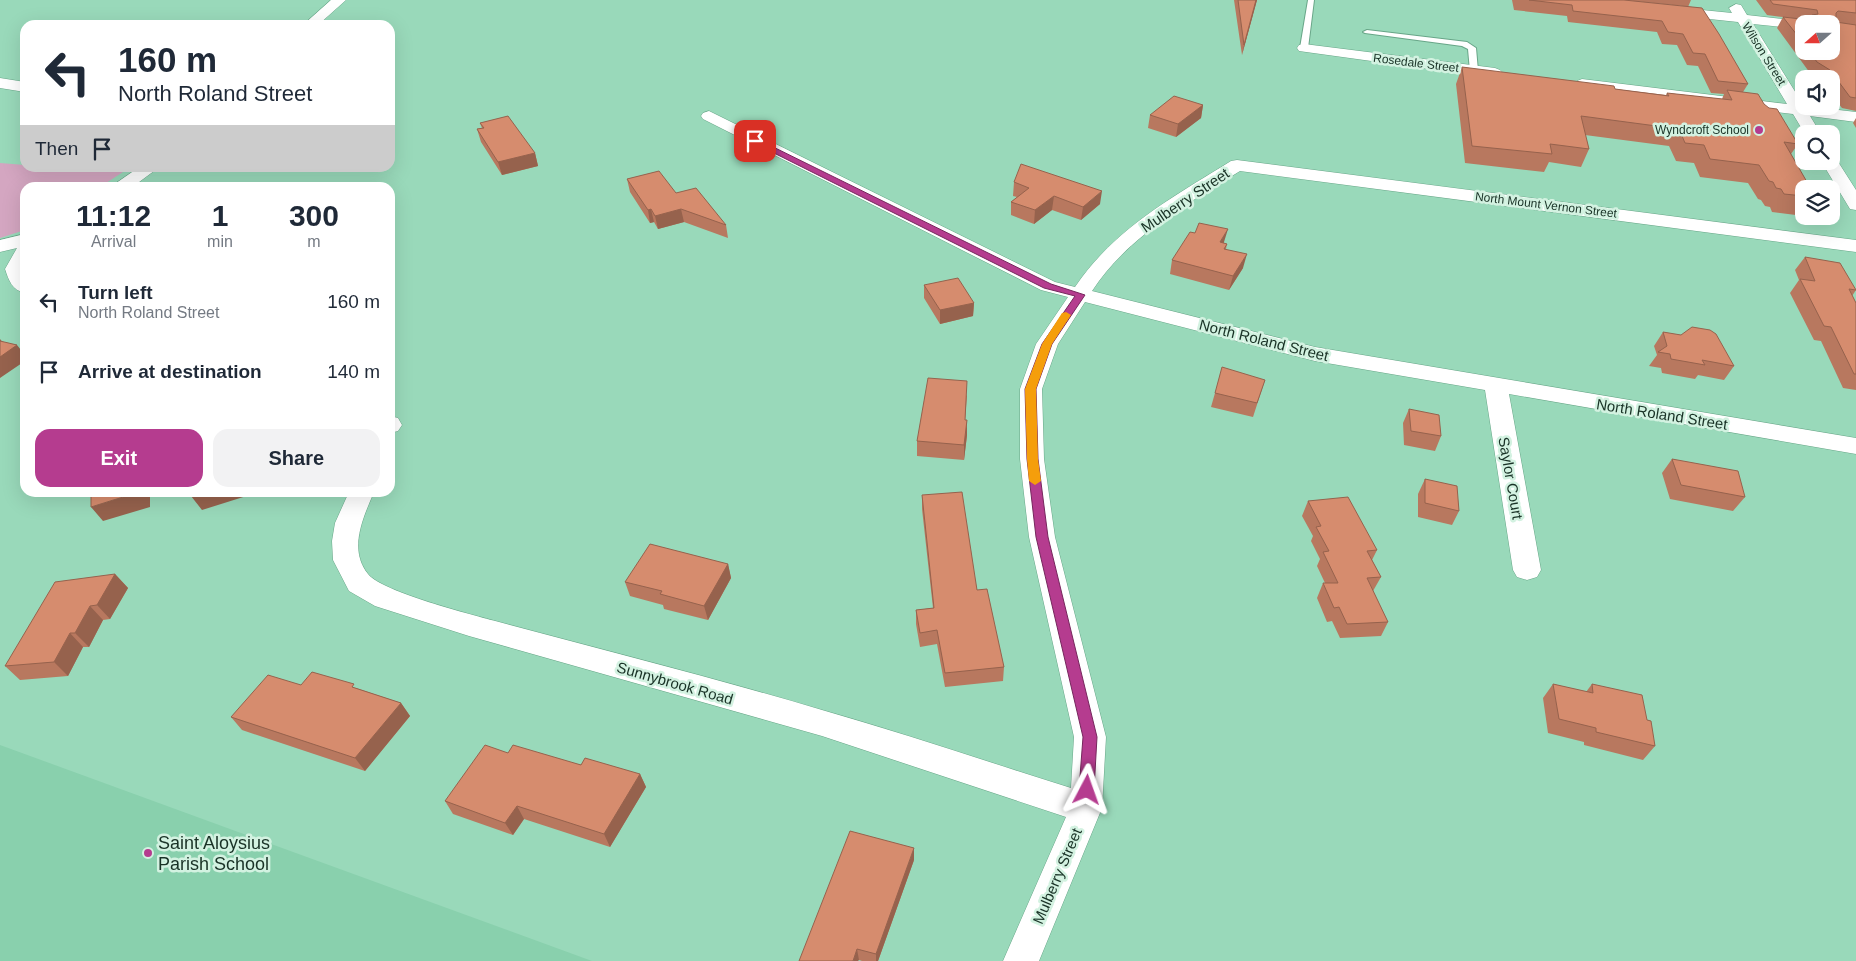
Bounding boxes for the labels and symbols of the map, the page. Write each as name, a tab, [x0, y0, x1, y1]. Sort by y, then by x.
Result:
north arrow	[1795, 15, 1840, 60]
street label: Wilson Street	[1739, 20, 1789, 89]
street label: Rosedale Street	[1372, 51, 1460, 75]
pin	[734, 120, 776, 162]
place label: Wyndcroft School	[1655, 123, 1749, 137]
marker: Wyndcroft School	[1753, 124, 1765, 136]
street label: Mulberry Street	[1138, 164, 1233, 236]
street label: North Mount Vernon Street	[1474, 189, 1618, 221]
street label: North Roland Street	[1198, 316, 1331, 364]
street label: North Roland Street	[1595, 395, 1730, 433]
street label: Saylor Court	[1495, 435, 1527, 521]
street label: Sunnybrook Road	[615, 658, 735, 708]
position arrow	[1060, 763, 1112, 815]
street label: Mulberry Street	[1029, 825, 1085, 927]
place label: Saint Aloysius Parish School	[158, 833, 270, 874]
marker: Saint Aloysius Parish School	[142, 847, 154, 859]

